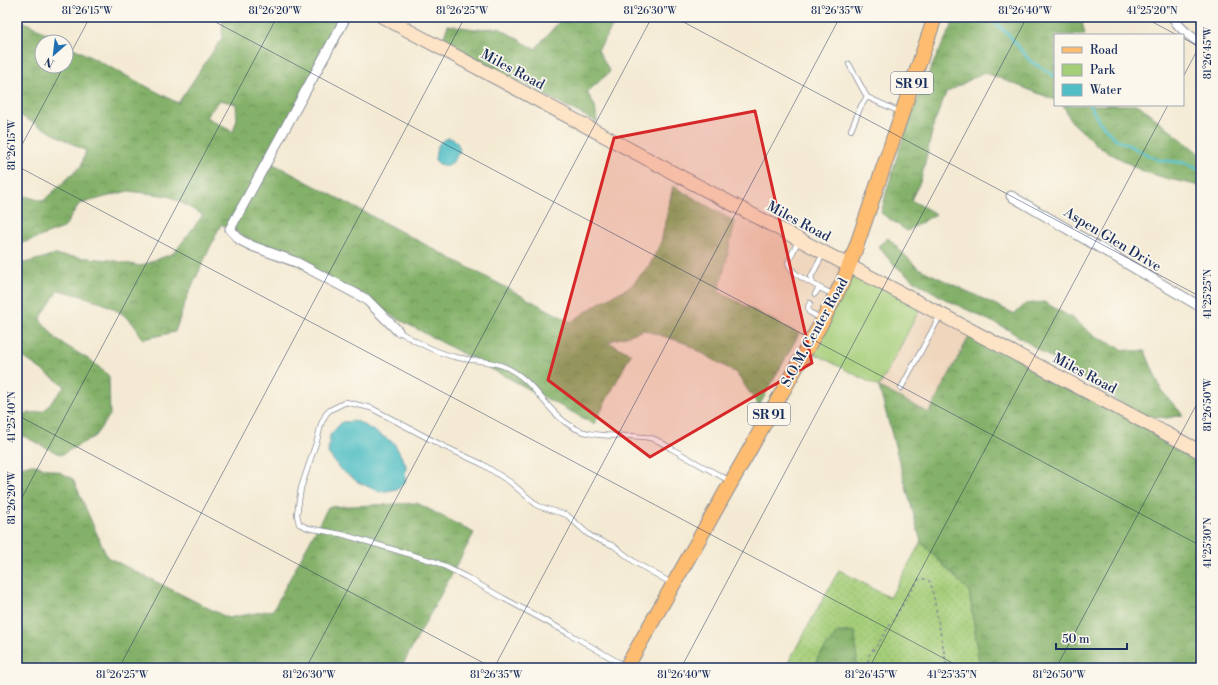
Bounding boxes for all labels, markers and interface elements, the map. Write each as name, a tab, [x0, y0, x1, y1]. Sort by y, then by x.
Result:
text: 81°26'15"W	[62, 5, 113, 17]
text: 81°26'20"W	[248, 5, 303, 17]
text: 81°26'25"W	[436, 5, 489, 17]
text: 81°26'30"W	[623, 5, 677, 17]
text: 81°26'35"W	[811, 5, 864, 17]
text: 81°26'40"W	[998, 5, 1053, 17]
text: 41°25'20"N	[1126, 5, 1178, 17]
text: 81°26'45"W	[1202, 26, 1214, 79]
north arrow	[34, 34, 74, 74]
legend	[1054, 34, 1184, 106]
text: Road	[1090, 43, 1118, 58]
street label: Miles Road	[478, 46, 548, 94]
text: N	[42, 54, 57, 70]
text: Park	[1090, 63, 1116, 78]
road number: SR 91	[891, 72, 933, 94]
text: Water	[1089, 83, 1122, 98]
text: 81°26'15"W	[6, 119, 18, 170]
street label: Miles Road	[764, 198, 834, 246]
street label: Aspen Glen Drive	[1060, 203, 1164, 276]
text: 41°25'25"N	[1202, 268, 1214, 319]
street label: S.O.M. Center Road	[777, 275, 852, 390]
street label: Miles Road	[1050, 350, 1120, 398]
text: 81°26'50"W	[1202, 378, 1214, 432]
text: 41°25'40"N	[6, 391, 18, 443]
road number: SR 91	[748, 403, 790, 425]
text: 81°26'20"W	[6, 470, 18, 525]
text: 41°25'30"N	[1202, 517, 1214, 568]
scale bar	[1056, 625, 1127, 651]
text: 50 m	[1062, 632, 1090, 647]
text: 81°26'25"W	[96, 669, 149, 681]
text: 81°26'30"W	[282, 669, 336, 681]
text: 81°26'35"W	[470, 669, 523, 681]
text: 81°26'40"W	[657, 669, 712, 681]
text: 81°26'45"W	[845, 669, 898, 681]
text: 41°25'35"N	[927, 669, 977, 681]
text: 81°26'50"W	[1032, 669, 1086, 681]

